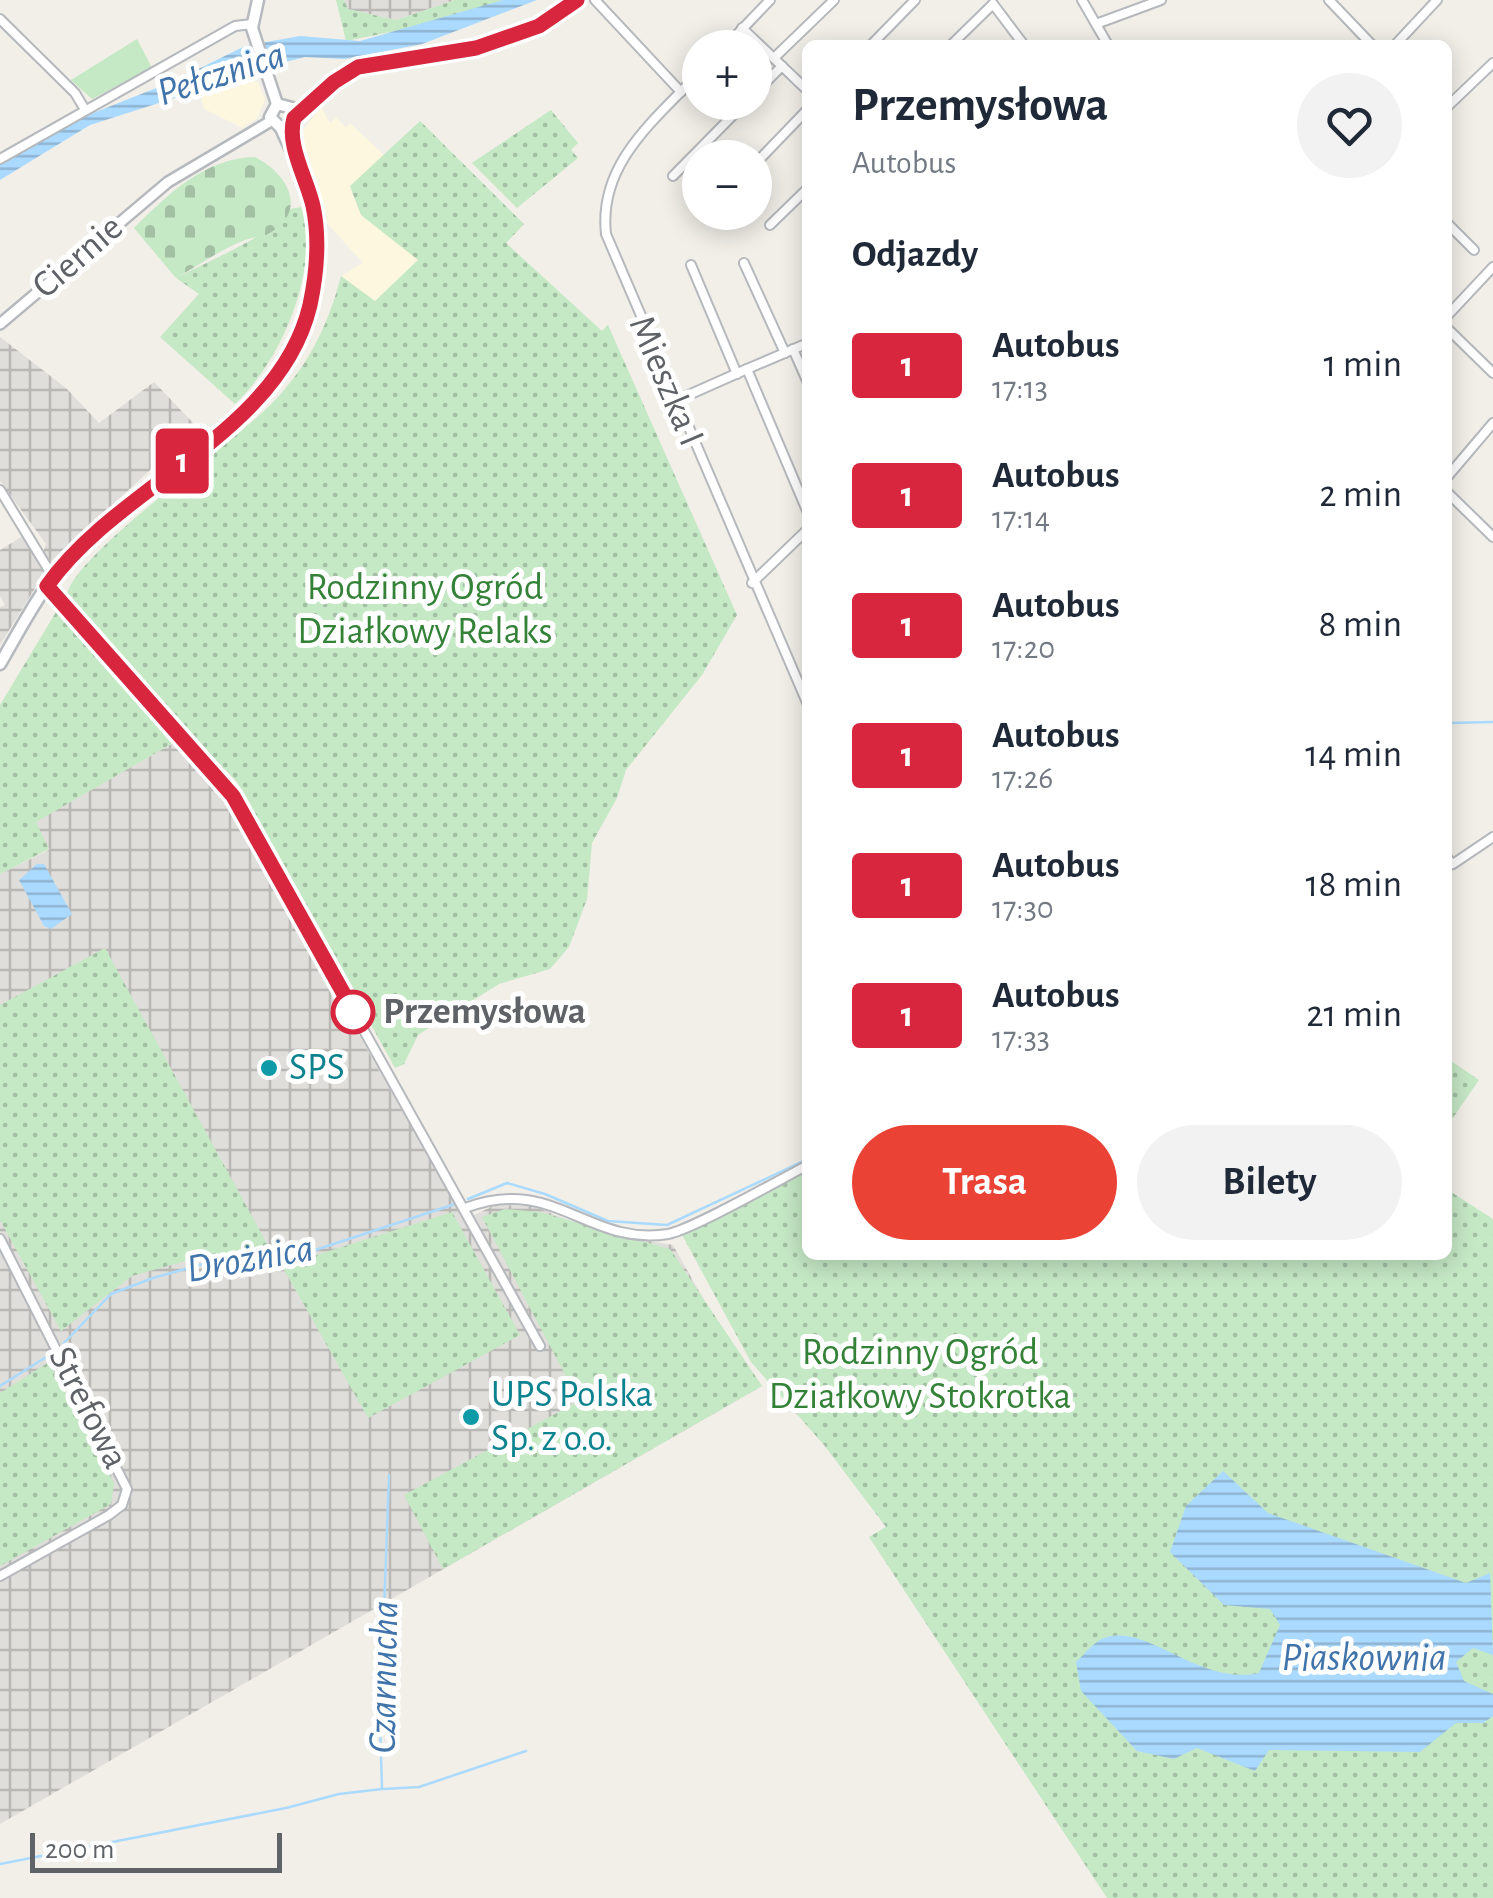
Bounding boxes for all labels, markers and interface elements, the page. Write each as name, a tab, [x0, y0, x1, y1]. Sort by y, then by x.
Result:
map controls	[682, 30, 772, 230]
button: +	[682, 30, 772, 120]
water label: Pełcznica	[152, 35, 290, 113]
button: heart	[1297, 73, 1402, 178]
text: Przemysłowa	[852, 82, 1108, 130]
button: −	[682, 140, 772, 230]
text: Autobus	[852, 147, 956, 179]
street label: Ciernie	[26, 208, 130, 306]
text: Odjazdy	[852, 236, 978, 274]
street label: Mieszka I	[622, 311, 710, 451]
text: Autobus	[992, 327, 1120, 365]
text: 1 min	[1323, 346, 1402, 384]
text: 1	[901, 348, 913, 383]
text: 17:13	[992, 372, 1048, 404]
line badge: 1	[150, 428, 214, 494]
text: 1	[176, 444, 188, 479]
text: Autobus	[992, 457, 1120, 495]
text: 2 min	[1319, 476, 1402, 514]
text: 1	[901, 478, 913, 513]
text: 17:14	[992, 502, 1050, 534]
park label: Rodzinny Ogród Działkowy Relaks	[297, 569, 553, 651]
text: Autobus	[992, 587, 1120, 625]
text: 8 min	[1319, 606, 1402, 644]
text: 1	[901, 608, 913, 643]
text: 17:20	[992, 632, 1055, 664]
text: Autobus	[992, 717, 1120, 755]
text: 14 min	[1305, 736, 1402, 774]
text: 1	[901, 738, 913, 773]
text: 17:26	[992, 762, 1053, 794]
text: Autobus	[992, 847, 1120, 885]
text: 18 min	[1305, 866, 1402, 904]
text: 1	[901, 868, 913, 903]
text: 17:30	[992, 892, 1054, 924]
text: Autobus	[992, 977, 1120, 1015]
marker: Przemysłowa	[332, 991, 374, 1033]
place label: Przemysłowa	[383, 993, 586, 1031]
text: 21 min	[1306, 996, 1402, 1034]
text: 1	[901, 998, 913, 1033]
text: 17:33	[992, 1022, 1050, 1054]
place label: SPS	[289, 1049, 345, 1087]
marker: SPS	[258, 1057, 280, 1079]
button: Trasa	[852, 1125, 1117, 1240]
button: Bilety	[1137, 1125, 1402, 1240]
water label: Drożnica	[183, 1228, 317, 1290]
park label: Rodzinny Ogród Działkowy Stokrotka	[769, 1334, 1071, 1416]
street label: Strefowa	[41, 1341, 135, 1475]
place label: UPS Polska Sp. z o.o.	[491, 1376, 653, 1458]
marker: UPS Polska Sp. z o.o.	[460, 1406, 482, 1428]
water label: Czarnucha	[363, 1600, 405, 1754]
water label: Piaskownia	[1281, 1638, 1447, 1678]
scale bar	[30, 1828, 282, 1872]
text: 200 m	[45, 1836, 114, 1864]

